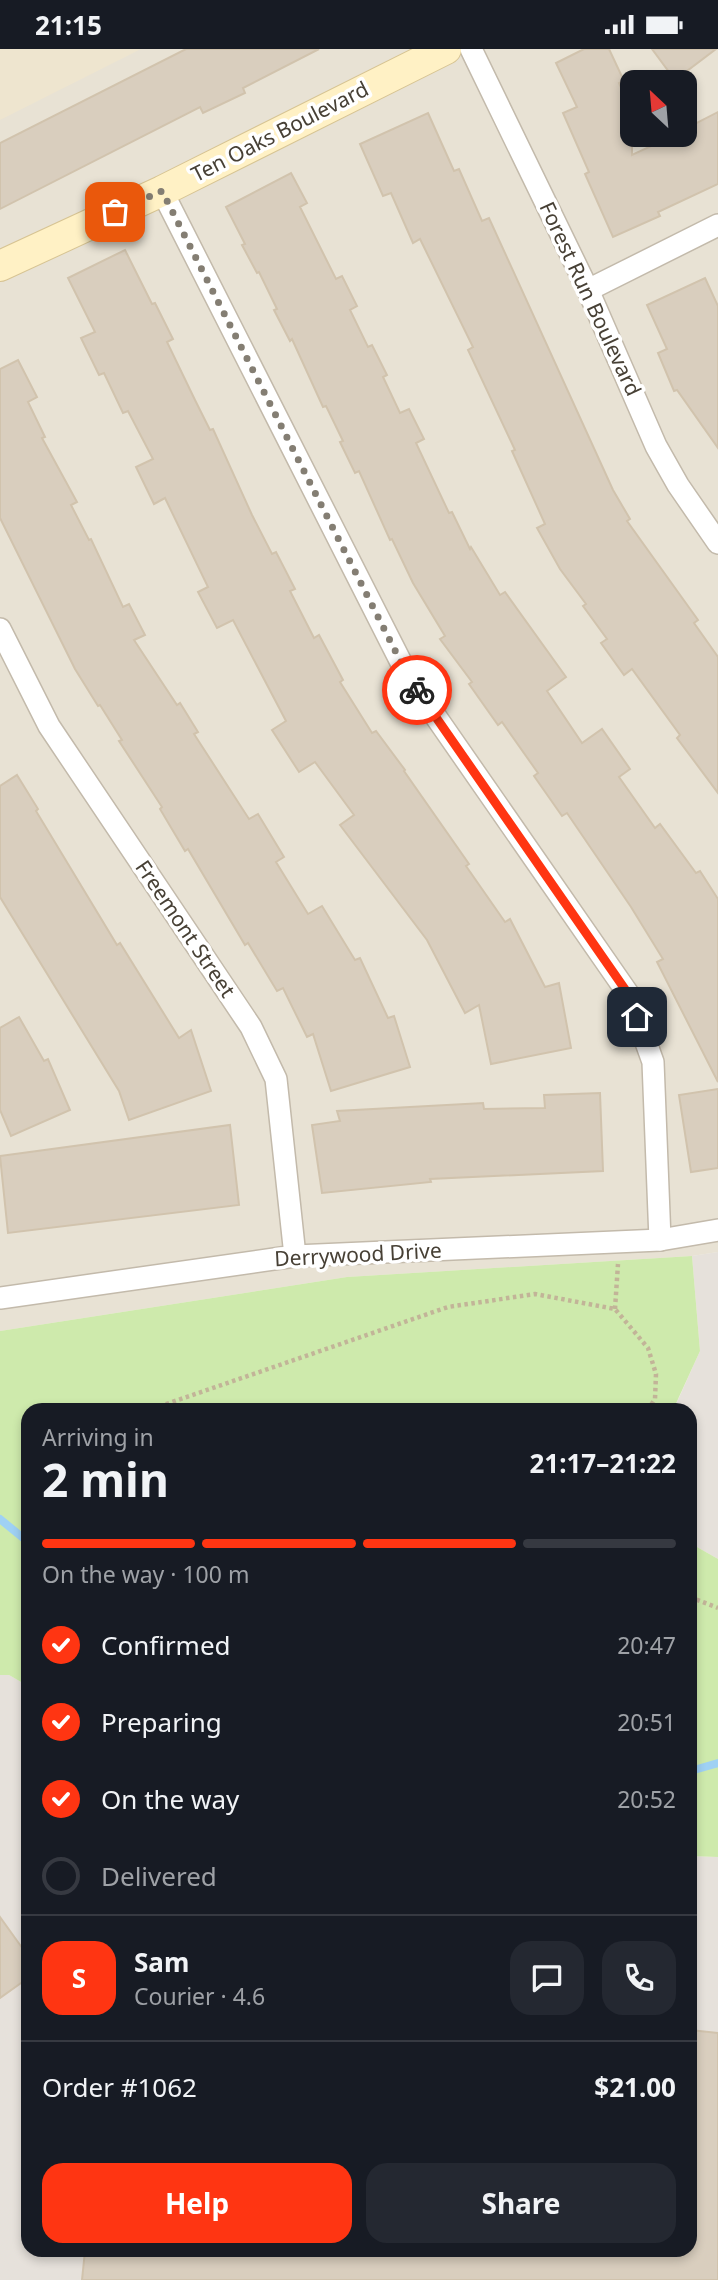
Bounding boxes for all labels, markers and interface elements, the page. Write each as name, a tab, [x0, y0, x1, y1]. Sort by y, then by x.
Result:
text: 21:15	[35, 7, 102, 43]
north arrow	[620, 70, 696, 147]
map controls	[620, 70, 697, 147]
street label: Ten Oaks Boulevard	[186, 74, 373, 188]
pin	[85, 182, 145, 242]
icon: bag	[96, 193, 134, 231]
street label: Forest Run Boulevard	[534, 197, 648, 400]
courier	[382, 655, 452, 725]
icon: bike	[398, 671, 436, 709]
street label: Freemont Street	[130, 854, 242, 1003]
pin	[607, 987, 667, 1047]
icon: home	[618, 998, 656, 1036]
street label: Derrywood Drive	[274, 1236, 442, 1272]
text: Arriving in	[42, 1421, 154, 1453]
text: 21:17–21:22	[529, 1445, 676, 1481]
text: 2 min	[42, 1448, 169, 1510]
text: On the way · 100 m	[42, 1558, 249, 1590]
icon: check	[42, 1626, 80, 1664]
text: Confirmed	[101, 1627, 231, 1663]
text: 20:47	[617, 1629, 676, 1661]
icon: check	[42, 1703, 80, 1741]
text: Preparing	[101, 1704, 222, 1740]
text: 20:51	[617, 1706, 676, 1738]
icon: check	[42, 1780, 80, 1818]
text: On the way	[101, 1781, 239, 1817]
text: 20:52	[617, 1783, 676, 1815]
text: Delivered	[101, 1858, 217, 1894]
button: chat	[510, 1941, 584, 2015]
button: phone	[602, 1941, 676, 2015]
text: Sam	[134, 1944, 189, 1980]
text: S	[72, 1960, 86, 1996]
text: Courier · 4.6	[134, 1980, 265, 2012]
text: Order #1062	[42, 2069, 197, 2105]
text: $21.00	[594, 2069, 676, 2105]
button: Help	[42, 2163, 352, 2243]
button: Share	[366, 2163, 676, 2243]

